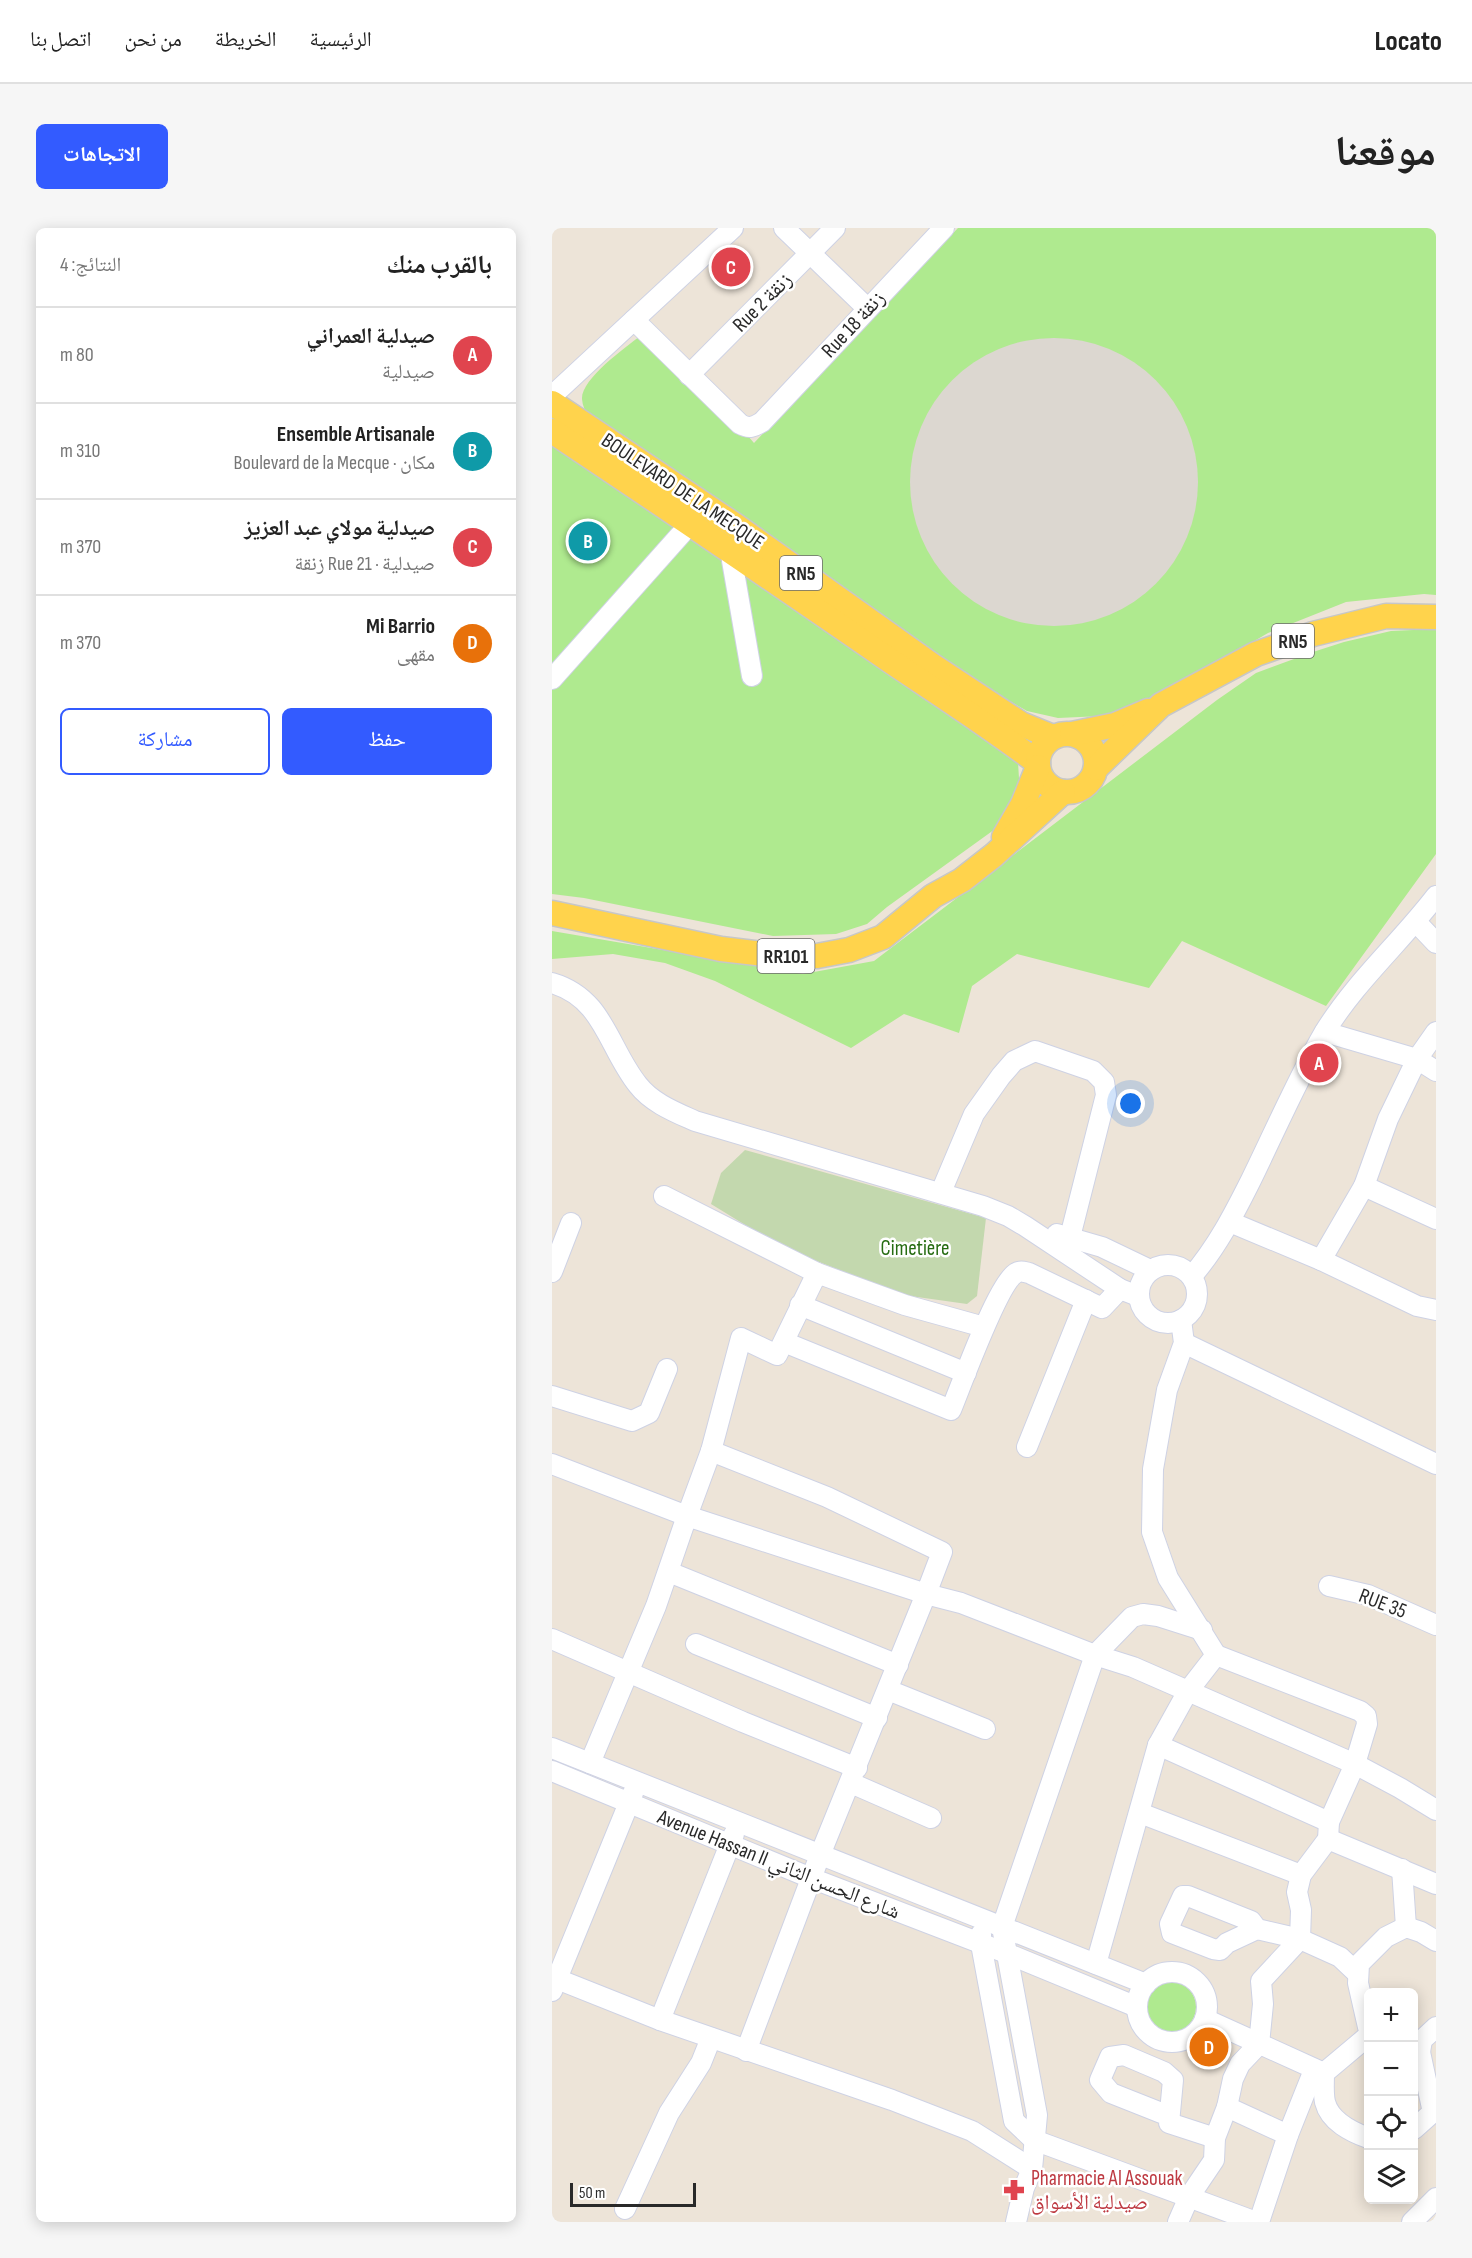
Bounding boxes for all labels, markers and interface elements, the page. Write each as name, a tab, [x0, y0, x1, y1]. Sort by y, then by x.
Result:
text: Locato	[1375, 25, 1442, 58]
text: اتصل بنا	[30, 27, 92, 52]
text: من نحن	[125, 27, 182, 52]
text: الخريطة	[215, 27, 277, 52]
text: الرئيسية	[310, 27, 372, 52]
button: الاتجاهات	[36, 124, 168, 189]
text: موقعنا	[1335, 127, 1436, 178]
pin: C	[712, 244, 750, 290]
text: بالقرب منك	[386, 250, 492, 281]
text: النتائج: 4	[60, 253, 121, 277]
street label: Rue 2 زنقة	[727, 267, 797, 337]
street label: Rue 18 زنقة	[816, 286, 890, 363]
text: صيدلية العمراني	[306, 323, 435, 350]
text: 80 m	[60, 343, 94, 367]
text: A	[468, 343, 477, 367]
text: صيدلية	[382, 360, 435, 384]
text: Ensemble Artisanale	[277, 421, 435, 448]
street label: BOULEVARD DE LA MECQUE	[597, 428, 769, 555]
text: 310 m	[60, 439, 100, 463]
text: B	[468, 439, 477, 463]
text: مكان · Boulevard de la Mecque	[234, 451, 435, 475]
text: صيدلية مولاي عبد العزيز	[244, 515, 435, 542]
pin: B	[568, 518, 608, 564]
text: 370 m	[60, 535, 101, 559]
text: C	[467, 535, 478, 559]
text: صيدلية · Rue 21 زنقة	[294, 552, 435, 576]
road number: RN5	[780, 556, 822, 590]
text: Mi Barrio	[366, 613, 435, 640]
road number: RN5	[1272, 624, 1314, 658]
text: 370 m	[60, 631, 101, 655]
text: D	[467, 631, 478, 655]
text: مقهى	[397, 643, 435, 667]
button: مشاركة	[60, 708, 270, 775]
button: حفظ	[282, 708, 492, 775]
road number: RR101	[758, 939, 814, 973]
pin: A	[1300, 1040, 1338, 1086]
your location	[1116, 1089, 1145, 1118]
park label: Cimetière	[881, 1236, 949, 1261]
street label: RUE 35	[1355, 1583, 1410, 1624]
street label: Avenue Hassan II شارع الحسن الثاني	[652, 1804, 904, 1928]
map controls	[1364, 1988, 1418, 2204]
button: +	[1364, 1988, 1418, 2042]
pin: D	[1190, 2024, 1228, 2070]
button: −	[1364, 2042, 1418, 2096]
button: locate	[1364, 2096, 1418, 2150]
button: layers	[1364, 2150, 1418, 2204]
place label: Pharmacie Al Assouak صيدلية الأسواق	[1031, 2166, 1183, 2215]
pharmacy icon: Pharmacie Al Assouak صيدلية الأسواق	[1002, 2178, 1026, 2202]
scale bar	[570, 2180, 696, 2208]
text: 50 m	[579, 2184, 605, 2203]

